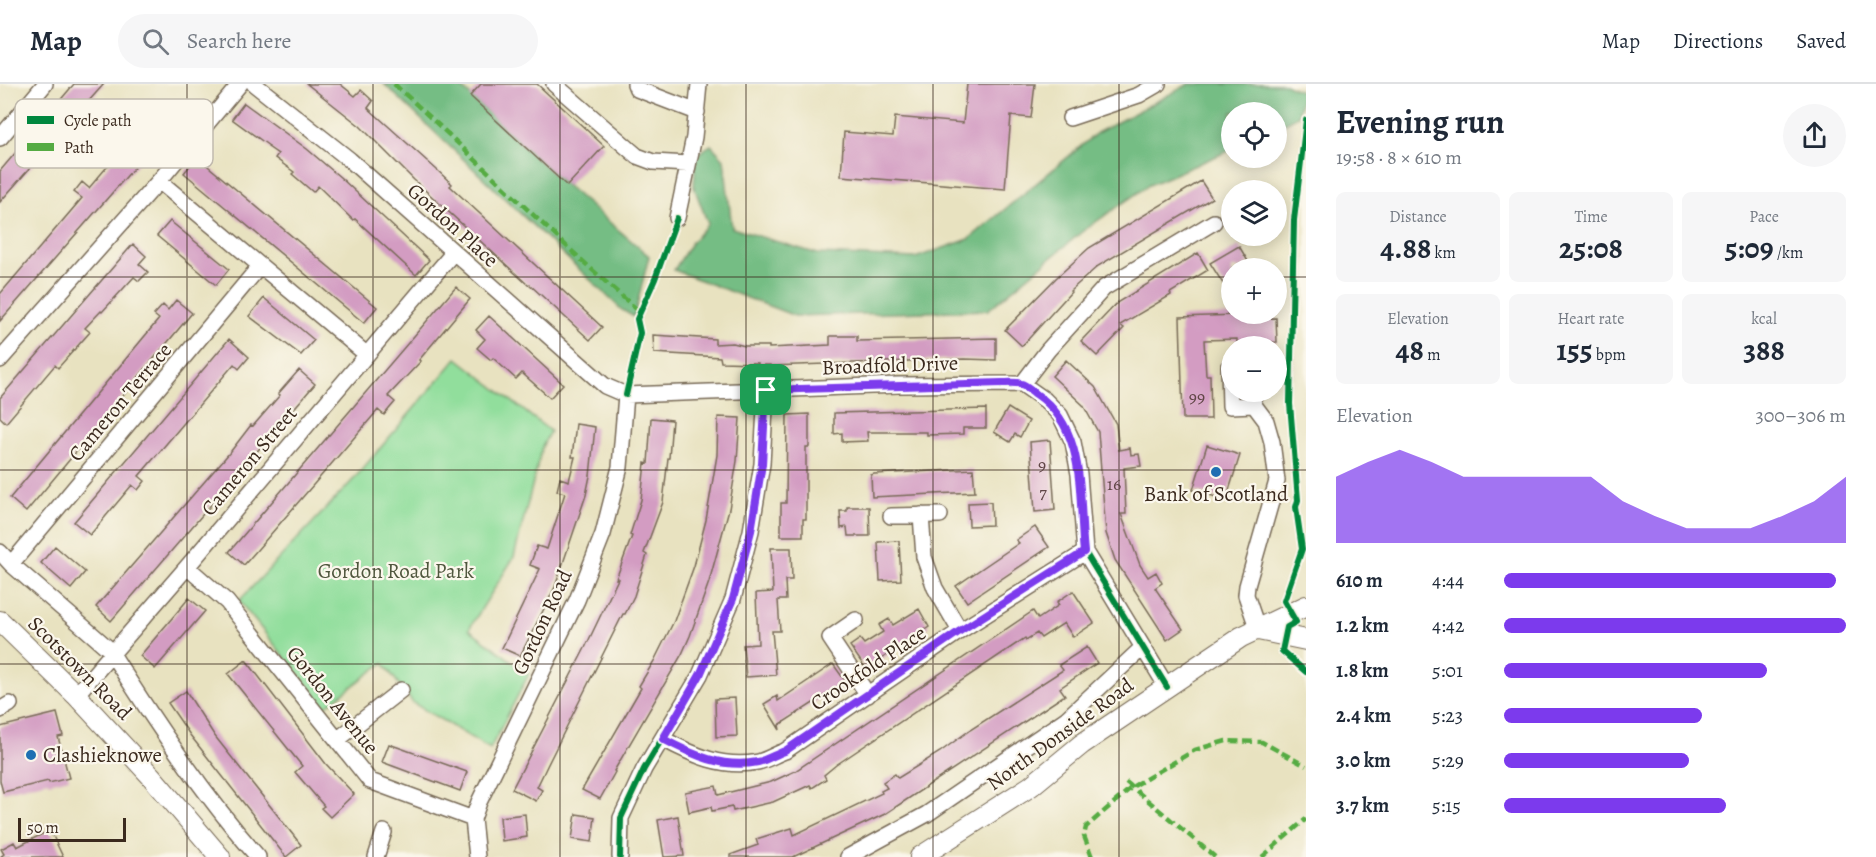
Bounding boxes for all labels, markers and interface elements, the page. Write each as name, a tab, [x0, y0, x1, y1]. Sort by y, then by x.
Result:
search box	[118, 14, 538, 68]
text: Map	[30, 22, 82, 60]
icon: search	[139, 25, 172, 58]
text: Search here	[187, 26, 291, 56]
text: Map	[1602, 27, 1640, 55]
text: Directions	[1673, 27, 1763, 55]
text: Saved	[1796, 27, 1846, 55]
legend	[15, 99, 213, 168]
text: Evening run	[1336, 99, 1505, 144]
map controls	[1221, 102, 1287, 402]
button: locate	[1221, 102, 1287, 168]
button: share	[1783, 104, 1846, 167]
text: Cycle path	[64, 110, 132, 132]
text: Path	[64, 137, 94, 159]
text: 19:58 · 8 × 610 m	[1336, 144, 1462, 171]
street label: Gordon Place	[401, 177, 505, 273]
button: layers	[1221, 180, 1287, 246]
text: Distance	[1389, 206, 1447, 228]
text: Time	[1574, 206, 1608, 228]
text: Pace	[1749, 206, 1779, 228]
text: 4.88	[1380, 228, 1431, 268]
text: 25:08	[1559, 228, 1623, 268]
text: 5:09	[1725, 228, 1774, 268]
text: km	[1431, 242, 1456, 264]
text: /km	[1774, 242, 1803, 264]
button: +	[1221, 258, 1287, 324]
text: Elevation	[1387, 308, 1449, 330]
text: Heart rate	[1558, 308, 1624, 330]
text: kcal	[1751, 308, 1777, 330]
text: 48	[1396, 330, 1424, 370]
text: 155	[1556, 330, 1593, 370]
text: 388	[1743, 330, 1785, 370]
button: −	[1221, 336, 1287, 402]
street label: Cameron Terrace	[62, 337, 178, 467]
text: m	[1424, 344, 1440, 366]
text: bpm	[1593, 344, 1626, 366]
street label: Broadfold Drive	[821, 349, 959, 381]
pin	[740, 364, 791, 415]
icon: arrive	[749, 373, 782, 406]
house number: 99	[1189, 385, 1205, 409]
street label: Cameron Street	[195, 400, 303, 522]
text: Elevation	[1336, 402, 1413, 429]
text: 300–306 m	[1755, 402, 1846, 429]
house number: 9	[1038, 453, 1046, 477]
marker: Bank of Scotland	[1209, 465, 1223, 479]
house number: 16	[1107, 472, 1121, 496]
house number: 7	[1039, 480, 1047, 504]
place label: Bank of Scotland	[1144, 480, 1289, 508]
park label: Gordon Road Park	[318, 557, 475, 585]
street label: Gordon Road	[505, 564, 579, 679]
text: 610 m	[1336, 567, 1383, 594]
text: 4:44	[1432, 567, 1464, 594]
street label: Scotstown Road	[22, 610, 139, 727]
text: 1.2 km	[1336, 612, 1389, 639]
text: 4:42	[1432, 612, 1464, 639]
street label: Crookfold Place	[805, 619, 931, 717]
street label: Gordon Avenue	[281, 640, 385, 760]
text: 1.8 km	[1336, 657, 1389, 684]
text: 5:01	[1432, 657, 1463, 684]
street label: North Donside Road	[981, 671, 1140, 797]
text: 2.4 km	[1336, 702, 1391, 729]
text: 5:23	[1432, 702, 1463, 729]
place label: Clashieknowe	[43, 741, 162, 769]
text: 3.0 km	[1336, 747, 1391, 774]
text: 5:29	[1432, 747, 1464, 774]
marker: Clashieknowe	[24, 748, 38, 762]
text: 3.7 km	[1336, 792, 1389, 819]
text: 5:15	[1432, 792, 1461, 819]
scale bar	[18, 815, 126, 842]
text: 50 m	[27, 817, 59, 839]

